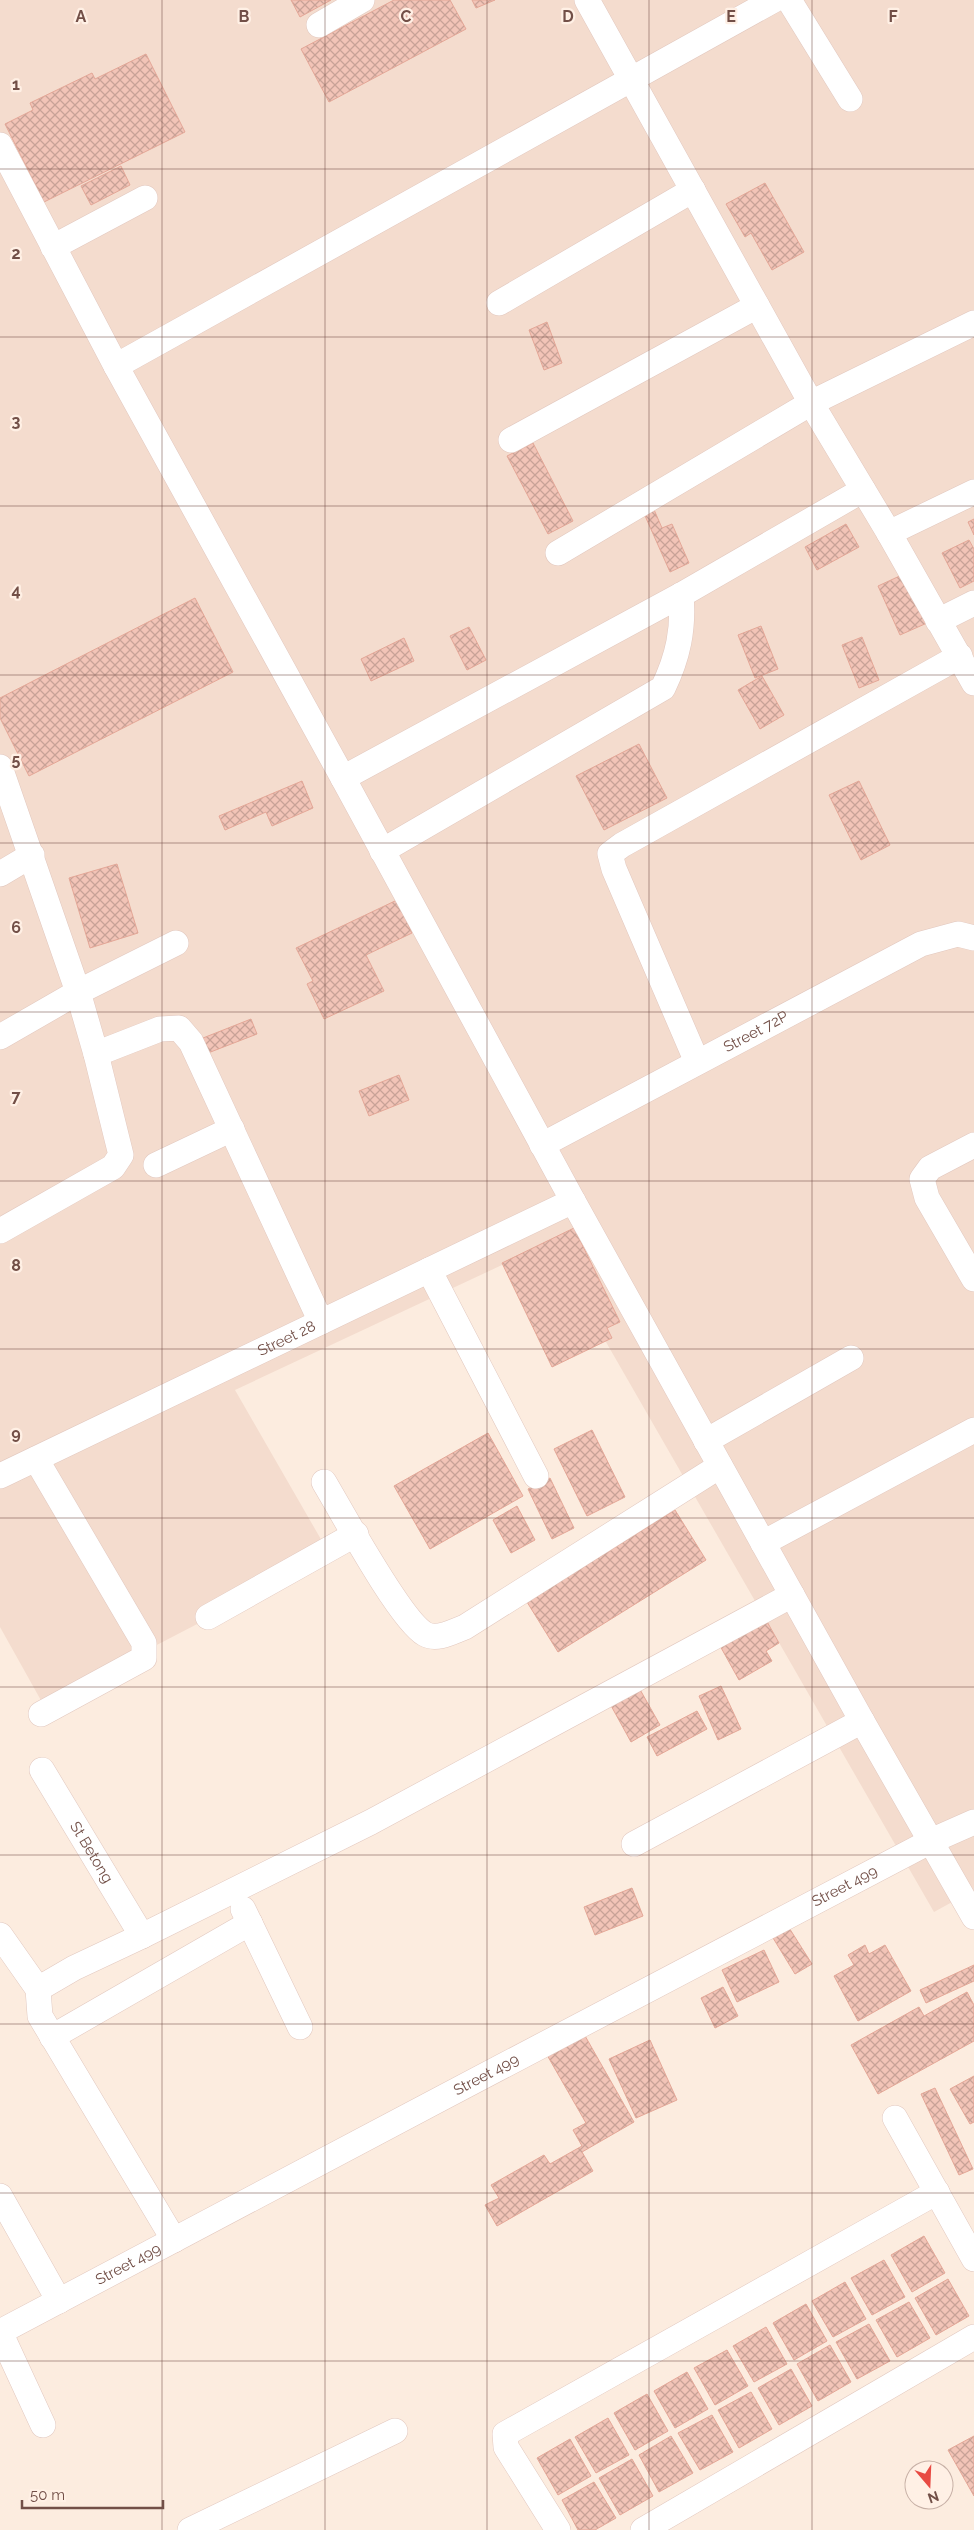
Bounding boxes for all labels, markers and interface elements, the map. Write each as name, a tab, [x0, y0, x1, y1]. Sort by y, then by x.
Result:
text: A	[76, 7, 87, 26]
text: B	[239, 7, 250, 26]
text: C	[401, 7, 412, 26]
text: D	[562, 7, 574, 26]
text: E	[726, 7, 736, 26]
text: F	[888, 7, 898, 26]
text: 1	[12, 75, 20, 94]
text: 2	[11, 244, 21, 263]
text: 3	[12, 412, 21, 431]
text: 4	[11, 581, 21, 600]
text: 5	[12, 750, 21, 769]
text: 6	[11, 918, 21, 937]
street label: Street 72P	[720, 1007, 791, 1056]
text: 7	[12, 1087, 21, 1106]
text: 8	[11, 1256, 21, 1275]
street label: Street 28	[255, 1317, 319, 1360]
text: 9	[11, 1424, 21, 1443]
street label: St Betong	[66, 1818, 117, 1886]
street label: Street 499	[809, 1862, 880, 1911]
street label: Street 499	[450, 2050, 522, 2099]
street label: Street 499	[92, 2239, 164, 2289]
north arrow	[904, 2460, 954, 2510]
scale bar	[22, 2478, 164, 2510]
text: 50 m	[30, 2486, 65, 2504]
text: N	[926, 2488, 941, 2507]

